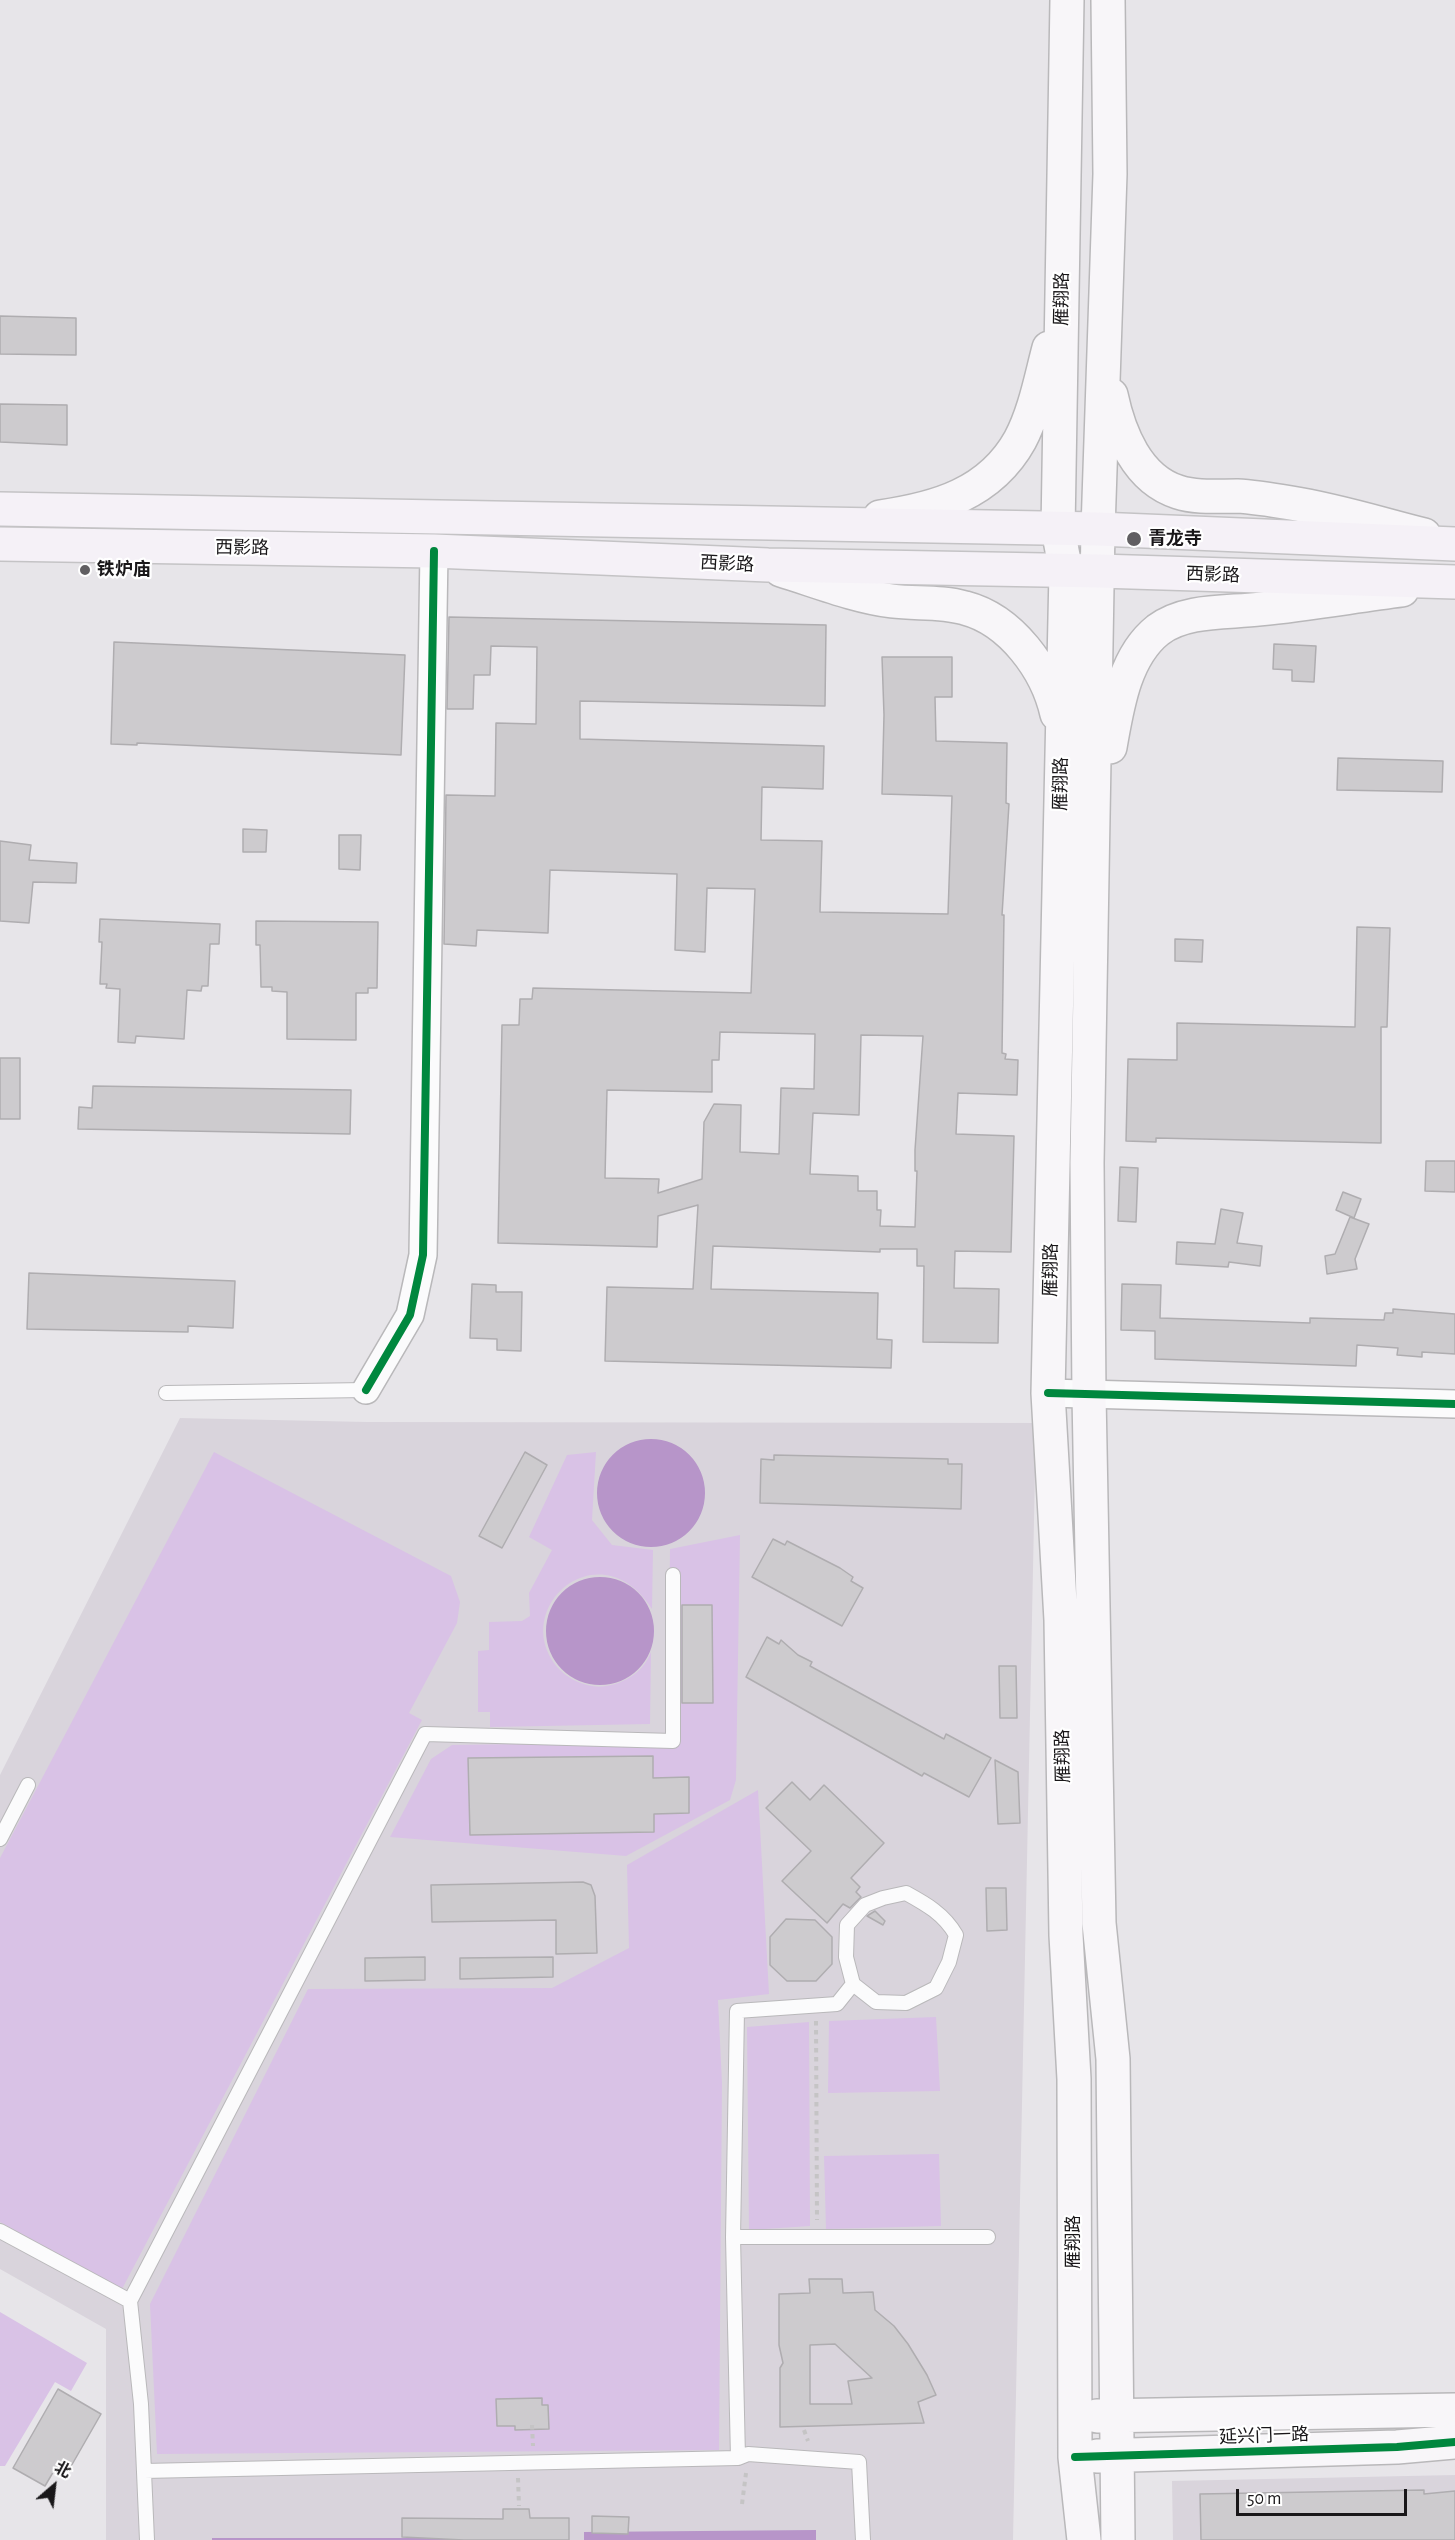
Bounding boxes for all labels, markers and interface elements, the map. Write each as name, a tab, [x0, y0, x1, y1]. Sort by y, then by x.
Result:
street label: 雁翔路	[1051, 272, 1073, 326]
place label: 青龙寺	[1148, 528, 1202, 550]
marker: 青龙寺	[1125, 530, 1143, 548]
street label: 西影路	[215, 537, 269, 559]
street label: 西影路	[699, 552, 755, 576]
place label: 铁炉庙	[97, 559, 151, 581]
marker: 铁炉庙	[78, 563, 92, 577]
street label: 西影路	[1186, 563, 1240, 587]
street label: 雁翔路	[1050, 757, 1072, 811]
street label: 雁翔路	[1040, 1243, 1062, 1297]
street label: 雁翔路	[1052, 1729, 1074, 1783]
street label: 雁翔路	[1063, 2215, 1085, 2269]
street label: 延兴门一路	[1219, 2424, 1309, 2448]
north arrow	[24, 2456, 84, 2516]
text: 北	[52, 2459, 73, 2481]
scale bar	[1239, 2477, 1410, 2515]
text: 50 m	[1247, 2490, 1281, 2508]

